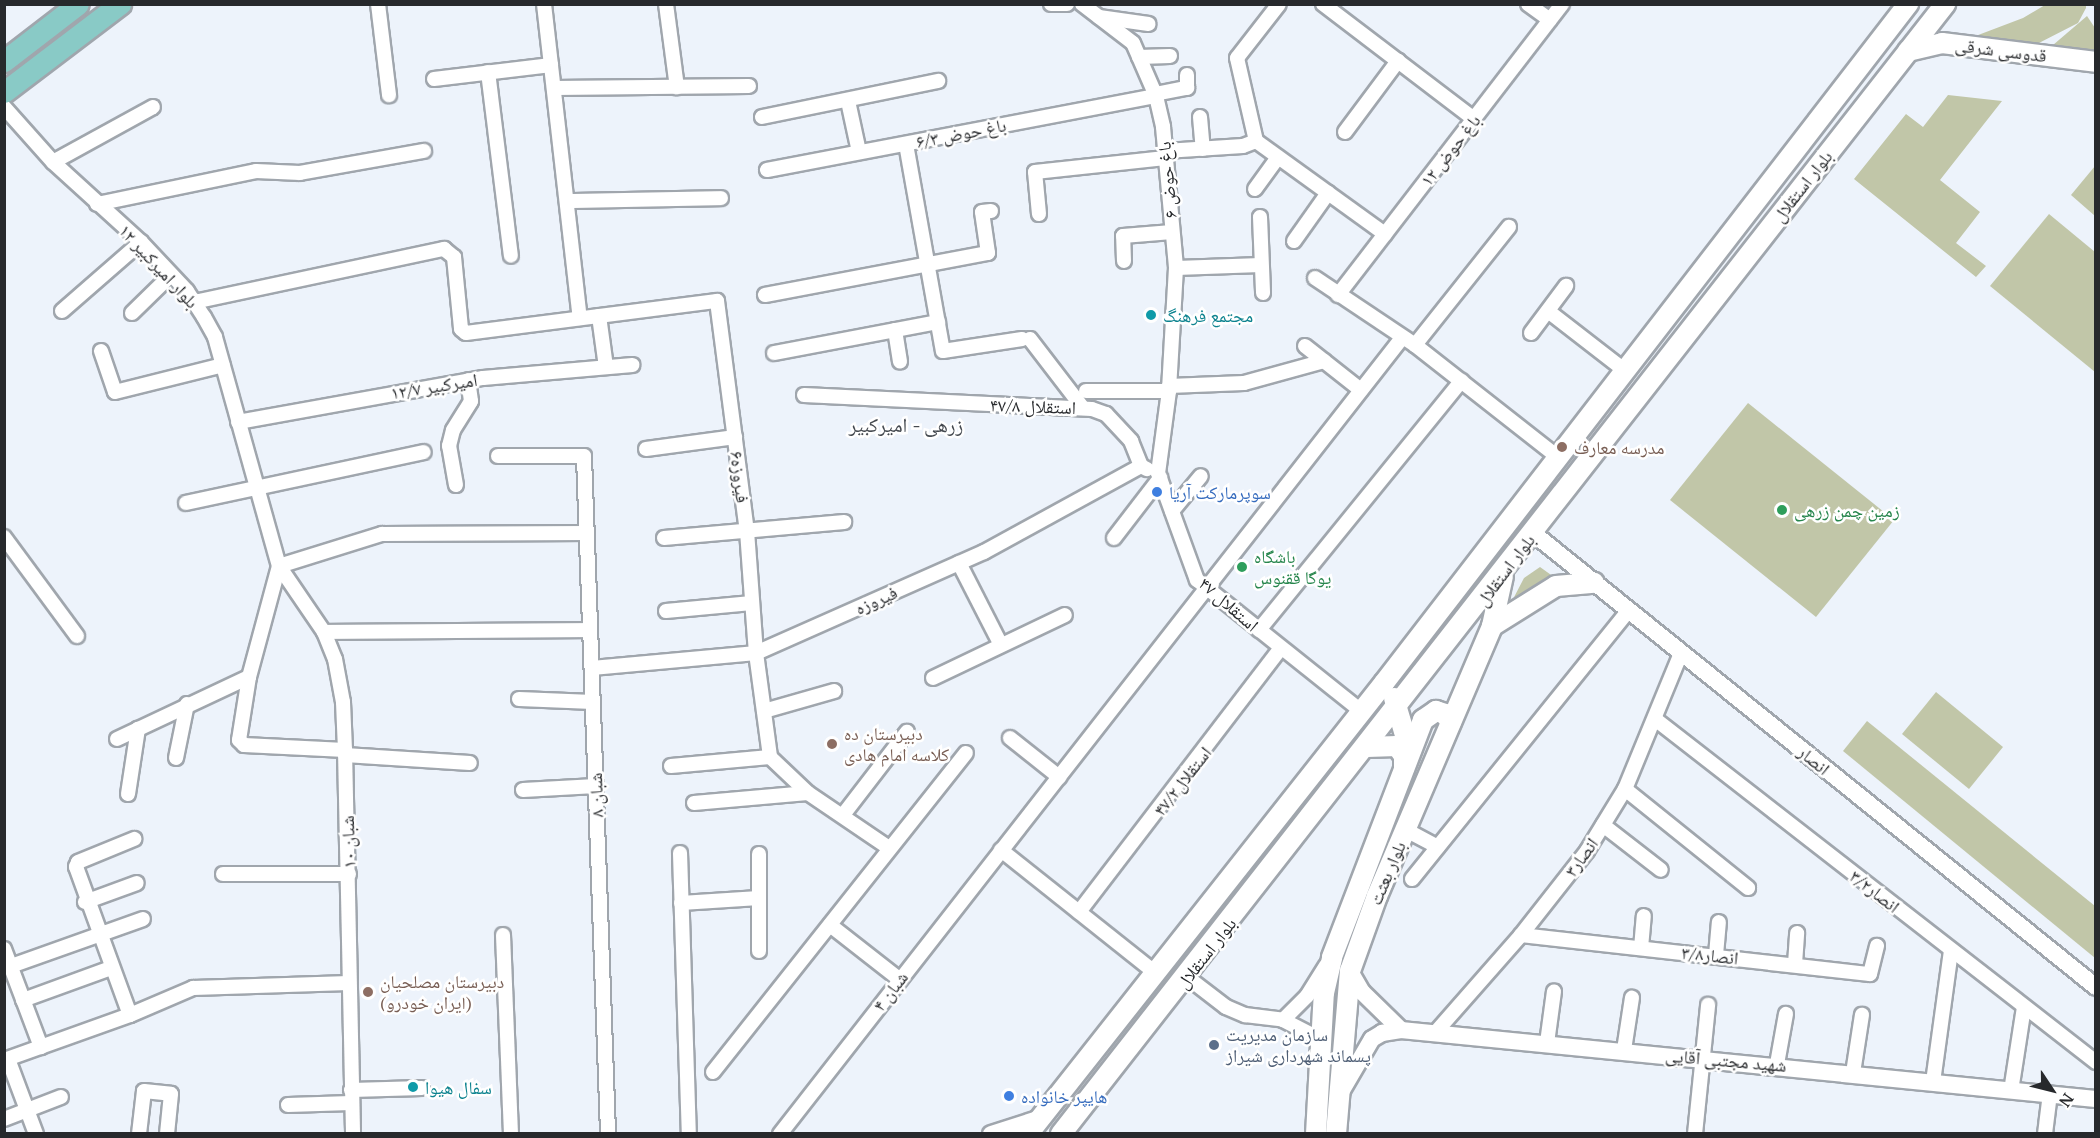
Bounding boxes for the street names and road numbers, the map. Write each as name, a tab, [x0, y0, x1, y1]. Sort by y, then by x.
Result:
street label: قدوسی شرقی	[1954, 34, 2048, 66]
street label: ۱۲ باغ حوض	[1415, 110, 1485, 190]
street label: ۶/۳ باغ حوض	[914, 114, 1008, 152]
street label: ۶ باغ حوض	[1153, 141, 1181, 219]
street label: بلوار استقلال	[1767, 146, 1837, 226]
street label: ۱۲ بلوار امیرکبیر	[115, 220, 203, 312]
street label: ۱۲/۷ امیرکبیر	[389, 368, 479, 404]
street label: ۴۷/۸ استقلال	[990, 394, 1076, 418]
street label: فیروزه۶	[726, 450, 754, 504]
street label: بلوار استقلال	[1471, 530, 1539, 610]
street label: ۴۷ استقلال	[1195, 572, 1263, 636]
street label: فیروزه	[851, 581, 901, 619]
street label: انصار	[1794, 741, 1834, 779]
street label: استقلال۴۷/۲	[1148, 742, 1216, 820]
street label: ۸ شبان	[584, 772, 608, 818]
street label: ۱۰ شبان	[336, 815, 360, 869]
street label: انصار۳	[1560, 833, 1602, 881]
street label: بلوار بعثت	[1364, 838, 1410, 908]
street label: انصار۳/۲	[1846, 865, 1904, 917]
street label: بلوار استقلال	[1171, 913, 1241, 993]
street label: انصار۳/۸	[1680, 941, 1740, 969]
street label: ۴ شبان	[868, 967, 912, 1015]
street label: شهید مجتبی آقایی	[1664, 1044, 1788, 1076]

